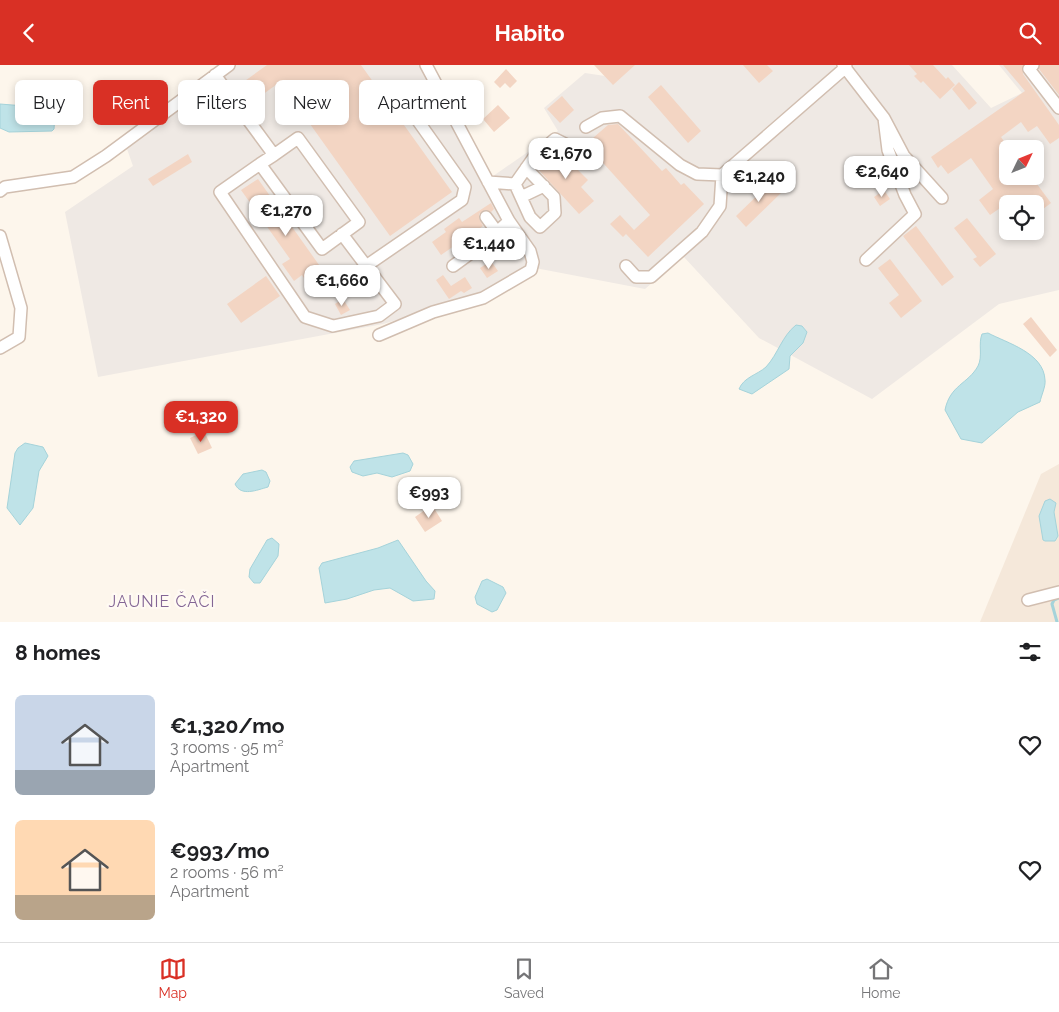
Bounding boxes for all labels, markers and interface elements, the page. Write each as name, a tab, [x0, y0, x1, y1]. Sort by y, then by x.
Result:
icon: back	[15, 19, 43, 47]
icon: search	[1016, 19, 1044, 47]
text: Habito	[494, 20, 565, 46]
chip: Buy	[15, 80, 83, 125]
chip: Rent	[93, 80, 168, 125]
chip: Filters	[178, 80, 265, 125]
chip: New	[275, 80, 349, 125]
chip: Apartment	[359, 80, 484, 125]
pin: €1,670	[525, 137, 607, 180]
north arrow	[999, 140, 1044, 185]
map controls	[999, 140, 1044, 240]
text: €1,670	[540, 144, 592, 163]
pin: €2,640	[841, 155, 923, 198]
pin: €1,240	[718, 161, 800, 203]
text: €2,640	[855, 162, 909, 181]
text: €1,240	[733, 167, 785, 186]
pin: €1,270	[245, 195, 327, 237]
button: locate	[999, 195, 1044, 240]
text: €1,270	[260, 201, 312, 220]
pin: €1,440	[448, 227, 530, 270]
text: €1,440	[463, 234, 515, 253]
pin: €1,660	[301, 265, 383, 307]
text: €1,660	[315, 271, 369, 290]
pin: €1,320	[160, 401, 242, 443]
text: €1,320	[175, 407, 227, 426]
pin: €993	[399, 477, 459, 519]
text: €993	[409, 483, 449, 502]
district label: JAUNIE ČAČI	[108, 591, 216, 611]
icon: filters	[1016, 638, 1044, 666]
text: 8 homes	[15, 640, 101, 665]
text: €1,320/mo	[170, 713, 285, 738]
icon: home	[55, 715, 115, 775]
icon: heart	[1016, 731, 1044, 759]
text: 3 rooms · 95 m²	[170, 738, 284, 757]
text: Apartment	[170, 757, 249, 776]
text: €993/mo	[170, 838, 269, 863]
icon: home	[55, 840, 115, 900]
icon: heart	[1016, 856, 1044, 884]
text: 2 rooms · 56 m²	[170, 863, 284, 882]
text: Apartment	[170, 882, 249, 901]
tab: Map	[158, 955, 187, 1001]
tab: Saved	[504, 955, 544, 1001]
tab: Home	[861, 955, 901, 1001]

